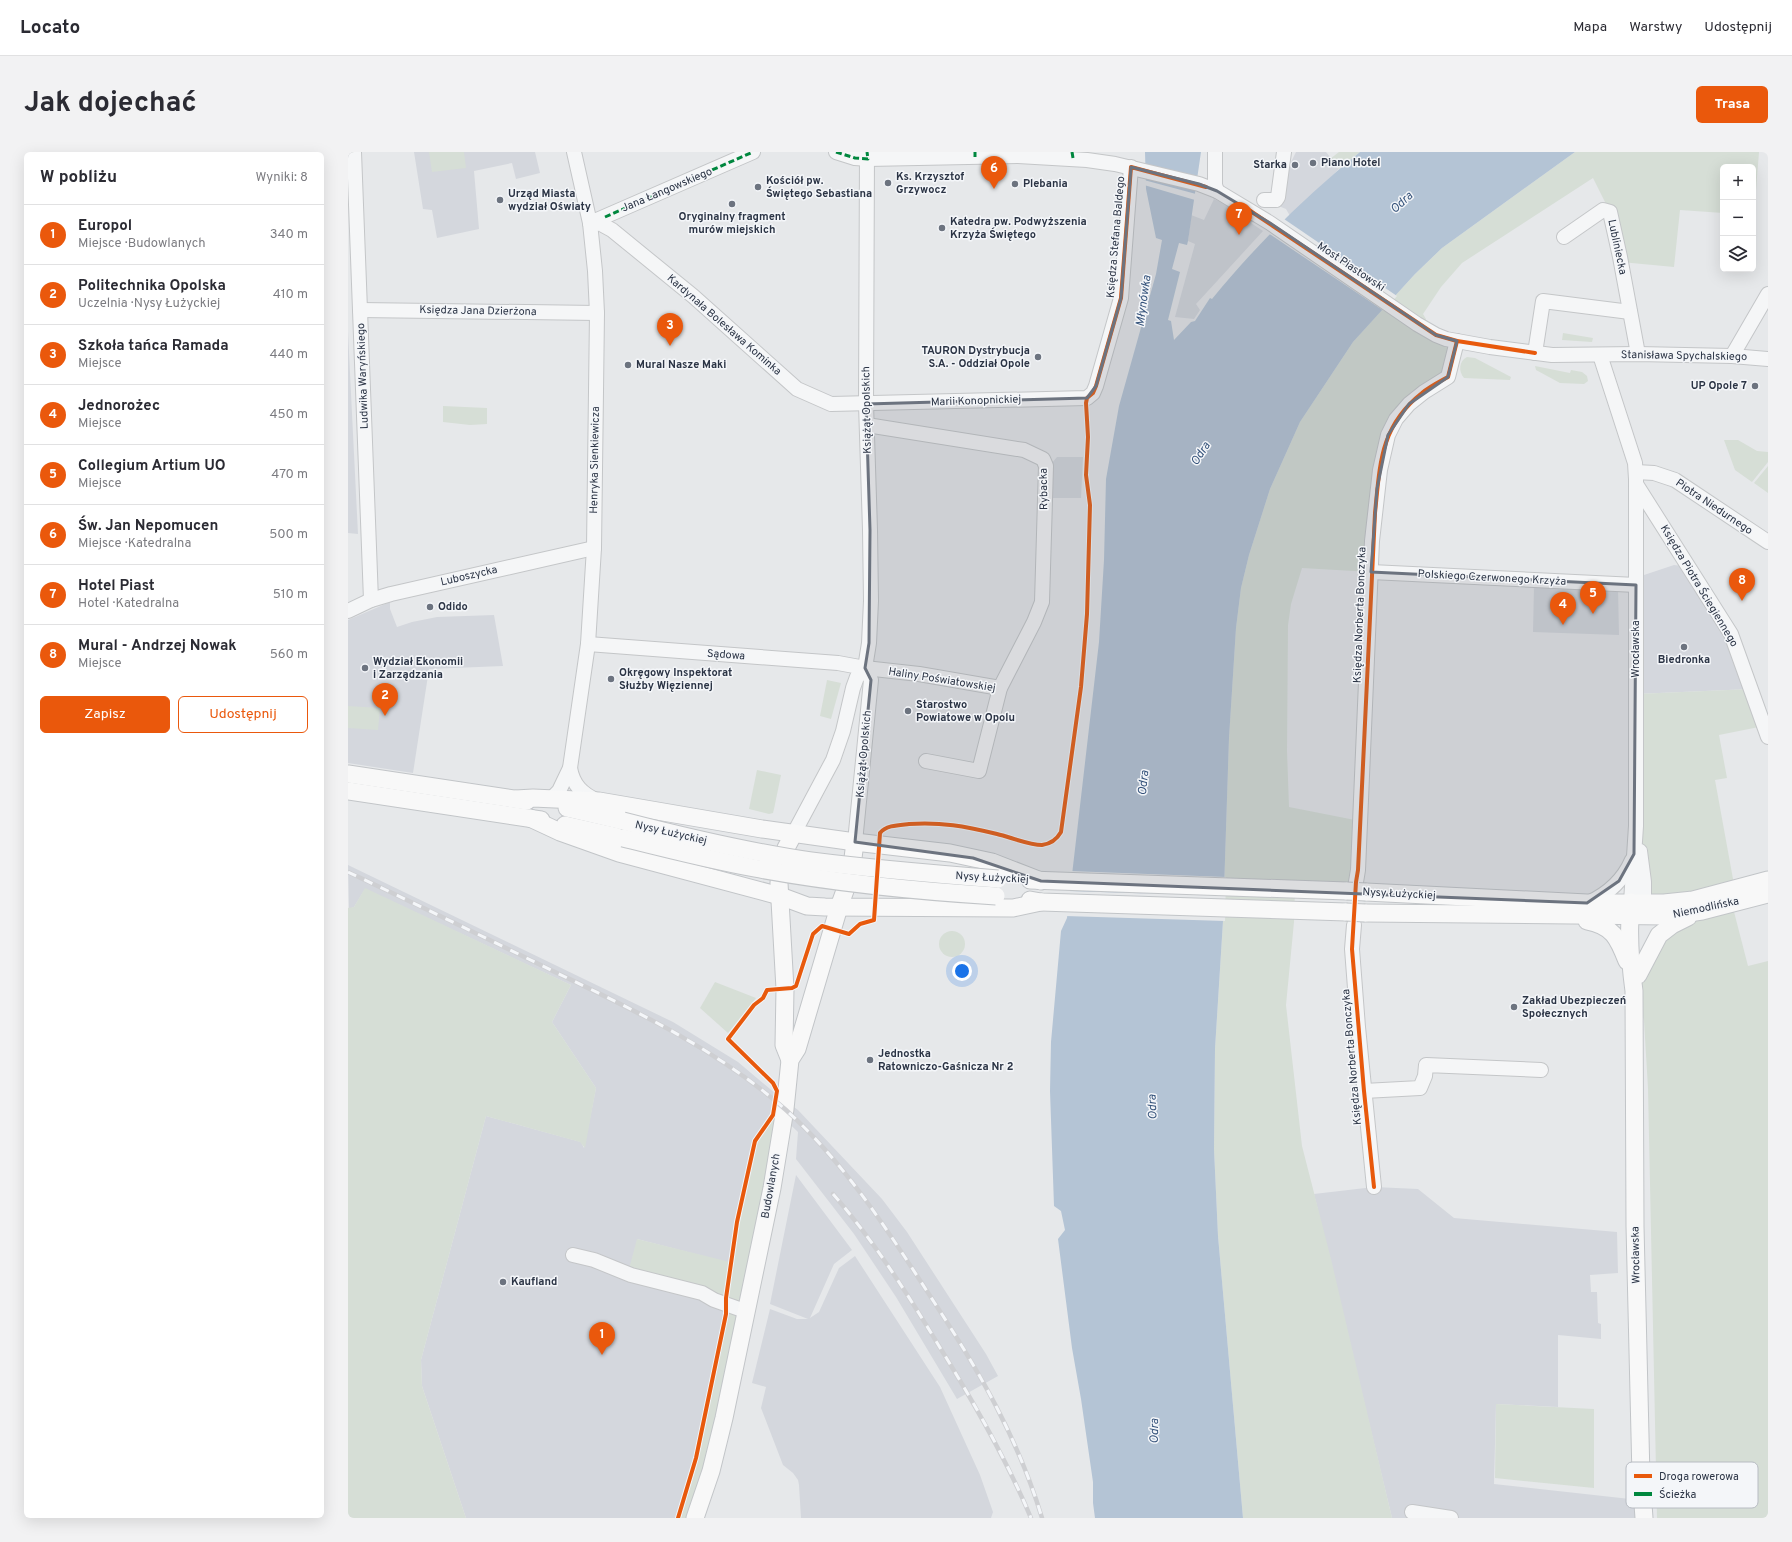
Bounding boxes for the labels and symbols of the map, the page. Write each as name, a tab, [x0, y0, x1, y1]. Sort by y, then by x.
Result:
pin: 6	[981, 156, 1007, 189]
place label: Piano Hotel	[1321, 156, 1381, 170]
place label: Starka	[1253, 158, 1287, 172]
marker: Piano Hotel	[1308, 158, 1318, 168]
marker: Starka	[1290, 160, 1300, 170]
street label: Jana Łangowskiego	[620, 165, 714, 215]
place label: Ks. Krzysztof Grzywocz	[896, 170, 964, 197]
place label: Kościół pw. Świętego Sebastiana	[766, 174, 872, 201]
street label: Księdza Stefana Baldego	[1104, 176, 1128, 298]
place label: Plebania	[1023, 177, 1068, 191]
marker: Ks. Krzysztof Grzywocz	[883, 178, 893, 188]
marker: Plebania	[1010, 179, 1020, 189]
marker: Kościół pw. Świętego Sebastiana	[753, 182, 763, 192]
place label: Urząd Miasta wydział Oświaty	[508, 187, 591, 214]
water label: Odra	[1387, 188, 1417, 217]
marker: Urząd Miasta wydział Oświaty	[495, 195, 505, 205]
marker: Oryginalny fragment murów miejskich	[727, 199, 737, 209]
pin: 7	[1226, 202, 1252, 235]
place label: Oryginalny fragment murów miejskich	[679, 210, 786, 237]
place label: Katedra pw. Podwyższenia Krzyża Świętego	[950, 215, 1087, 242]
street label: Lubliniecka	[1604, 218, 1630, 276]
marker: Katedra pw. Podwyższenia Krzyża Świętego	[937, 223, 947, 233]
street label: Most Piastowski	[1314, 239, 1388, 295]
street label: Kardynała Bolesława Kominka	[664, 271, 784, 379]
water label: Młynówka	[1132, 274, 1156, 328]
street label: Księdza Jana Dzierżona	[419, 303, 537, 319]
pin: 3	[657, 313, 683, 346]
street label: Ludwika Waryńskiego	[354, 323, 372, 429]
place label: TAURON Dystrybucja S.A. - Oddział Opole	[921, 344, 1030, 371]
street label: Stanisława Spychalskiego	[1621, 348, 1747, 364]
marker: TAURON Dystrybucja S.A. - Oddział Opole	[1033, 352, 1043, 362]
place label: Mural Nasze Maki	[636, 358, 726, 372]
marker: Mural Nasze Maki	[623, 360, 633, 370]
street label: Książąt Opolskich	[859, 366, 875, 454]
place label: UP Opole 7	[1691, 379, 1747, 393]
marker: UP Opole 7	[1750, 381, 1760, 391]
street label: Marii Konopnickiej	[931, 392, 1021, 410]
street label: Henryka Sienkiewicza	[587, 406, 603, 514]
water label: Odra	[1187, 438, 1215, 469]
street label: Rybacka	[1037, 468, 1051, 510]
street label: Piotra Niedurnego	[1673, 476, 1755, 538]
street label: Księdza Piotra Ściegiennego	[1657, 522, 1742, 650]
street label: Księdza Norberta Bonczyka	[1351, 546, 1369, 683]
street label: Luboszycka	[439, 563, 499, 589]
street label: Polskiego Czerwonego Krzyża	[1417, 567, 1567, 589]
pin: 8	[1729, 568, 1755, 601]
pin: 5	[1580, 581, 1606, 614]
pin: 4	[1550, 592, 1576, 625]
place label: Odido	[438, 600, 468, 614]
marker: Odido	[425, 602, 435, 612]
street label: Wrocławska	[1629, 620, 1643, 678]
marker: Biedronka	[1679, 642, 1689, 652]
street label: Sądowa	[706, 647, 746, 663]
place label: Biedronka	[1658, 653, 1710, 667]
place label: Wydział Ekonomii i Zarządzania	[373, 655, 463, 682]
marker: Wydział Ekonomii i Zarządzania	[360, 663, 370, 673]
street label: Haliny Poświatowskiej	[887, 665, 997, 695]
place label: Okręgowy Inspektorat Służby Więziennej	[619, 666, 732, 693]
marker: Okręgowy Inspektorat Służby Więziennej	[606, 674, 616, 684]
pin: 2	[372, 683, 398, 716]
place label: Starostwo Powiatowe w Opolu	[916, 698, 1015, 725]
marker: Starostwo Powiatowe w Opolu	[903, 706, 913, 716]
street label: Książąt Opolskich	[853, 710, 875, 798]
water label: Odra	[1135, 769, 1153, 796]
street label: Nysy Łużyckiej	[634, 818, 708, 848]
street label: Nysy Łużyckiej	[955, 869, 1029, 887]
street label: Nysy Łużyckiej	[1362, 885, 1436, 903]
street label: Niemodlińska	[1672, 894, 1740, 922]
your location	[952, 961, 972, 981]
street label: Księdza Norberta Bonczyka	[1339, 988, 1365, 1126]
place label: Zakład Ubezpieczeń Społecznych	[1522, 994, 1626, 1021]
marker: Zakład Ubezpieczeń Społecznych	[1509, 1002, 1519, 1012]
place label: Jednostka Ratowniczo-Gaśnicza Nr 2	[878, 1047, 1013, 1074]
marker: Jednostka Ratowniczo-Gaśnicza Nr 2	[865, 1055, 875, 1065]
water label: Odra	[1145, 1093, 1161, 1120]
street label: Budowlanych	[758, 1152, 784, 1220]
street label: Wrocławska	[1628, 1226, 1643, 1284]
place label: Kaufland	[511, 1275, 557, 1289]
marker: Kaufland	[498, 1277, 508, 1287]
pin: 1	[589, 1322, 615, 1355]
water label: Odra	[1147, 1417, 1163, 1444]
legend	[1626, 1462, 1758, 1508]
text: Droga rowerowa	[1659, 1470, 1739, 1484]
text: Ścieżka	[1659, 1487, 1697, 1502]

